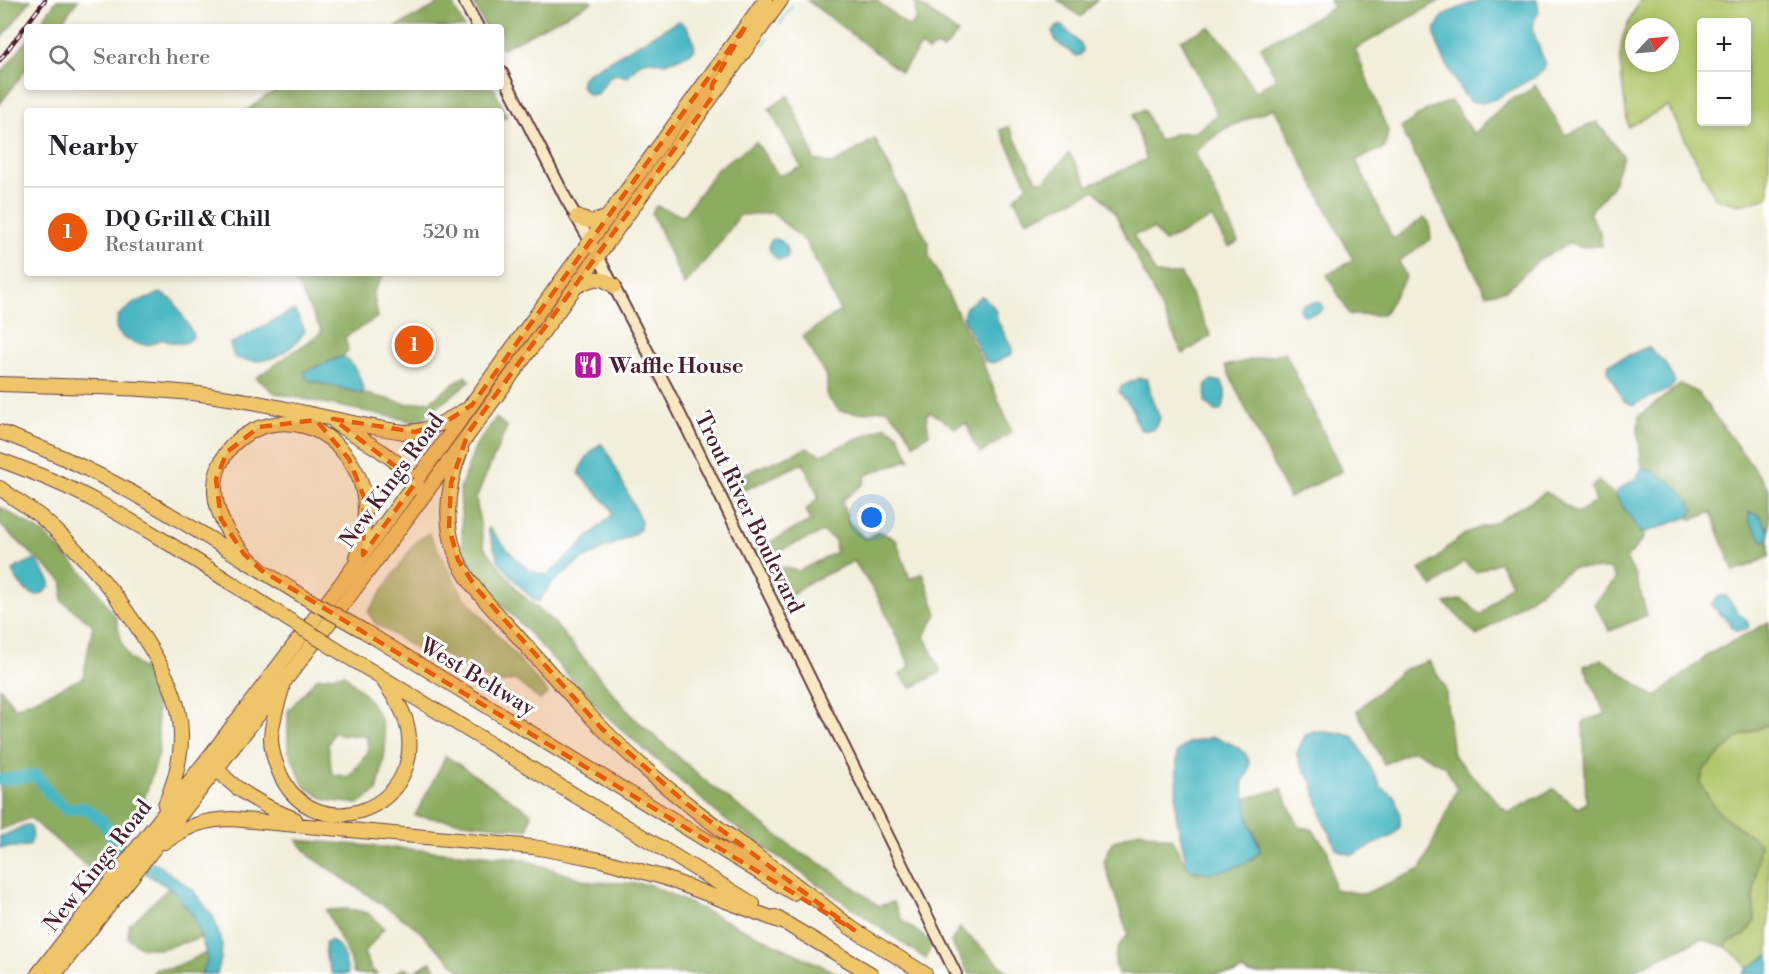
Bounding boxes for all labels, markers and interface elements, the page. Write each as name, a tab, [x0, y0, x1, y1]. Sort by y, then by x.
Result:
north arrow	[1625, 18, 1679, 72]
map controls	[1697, 18, 1751, 126]
button: +	[1697, 18, 1751, 72]
search box	[24, 24, 504, 90]
icon: search	[45, 41, 78, 74]
text: Search here	[93, 44, 210, 71]
button: −	[1697, 72, 1751, 126]
text: Nearby	[48, 131, 138, 163]
text: DQ Grill & Chill	[105, 206, 271, 233]
text: 1	[63, 220, 72, 245]
text: 520 m	[423, 220, 480, 245]
text: Restaurant	[105, 233, 204, 258]
pin: 1	[394, 322, 434, 368]
restaurant icon: Waffle House	[572, 349, 604, 381]
place label: Waffle House	[608, 353, 744, 380]
street label: Trout River Boulevard	[688, 407, 809, 618]
street label: New Kings Road	[334, 408, 450, 553]
your location	[857, 503, 886, 532]
street label: West Beltway	[414, 632, 540, 722]
street label: New Kings Road	[38, 794, 158, 937]

